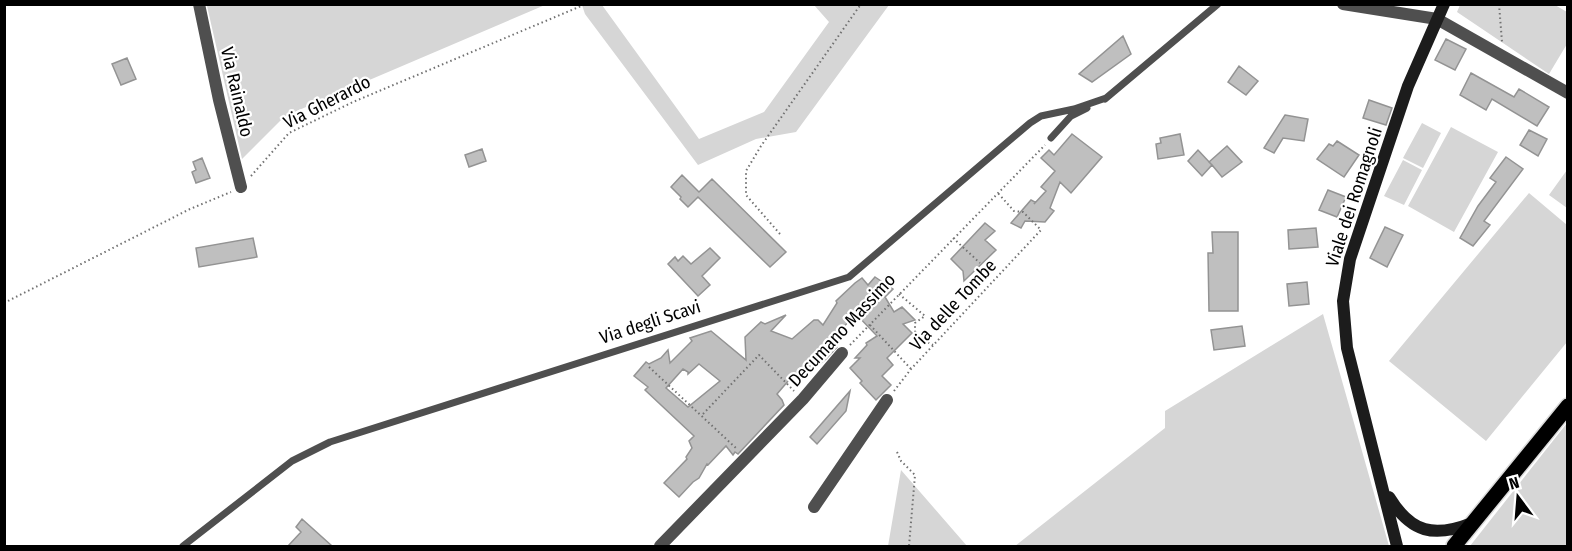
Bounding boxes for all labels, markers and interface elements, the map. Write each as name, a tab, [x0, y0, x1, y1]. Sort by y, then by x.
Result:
street label: Via Rainaldo	[216, 45, 258, 139]
street label: Via Gherardo	[280, 71, 374, 133]
street label: Viale dei Romagnoli	[1321, 124, 1387, 270]
street label: Via delle Tombe	[905, 255, 1001, 355]
street label: Decumano Massimo	[784, 269, 900, 391]
street label: Via degli Scavi	[597, 295, 703, 349]
north arrow	[1488, 467, 1548, 527]
text: N	[1507, 473, 1521, 494]

